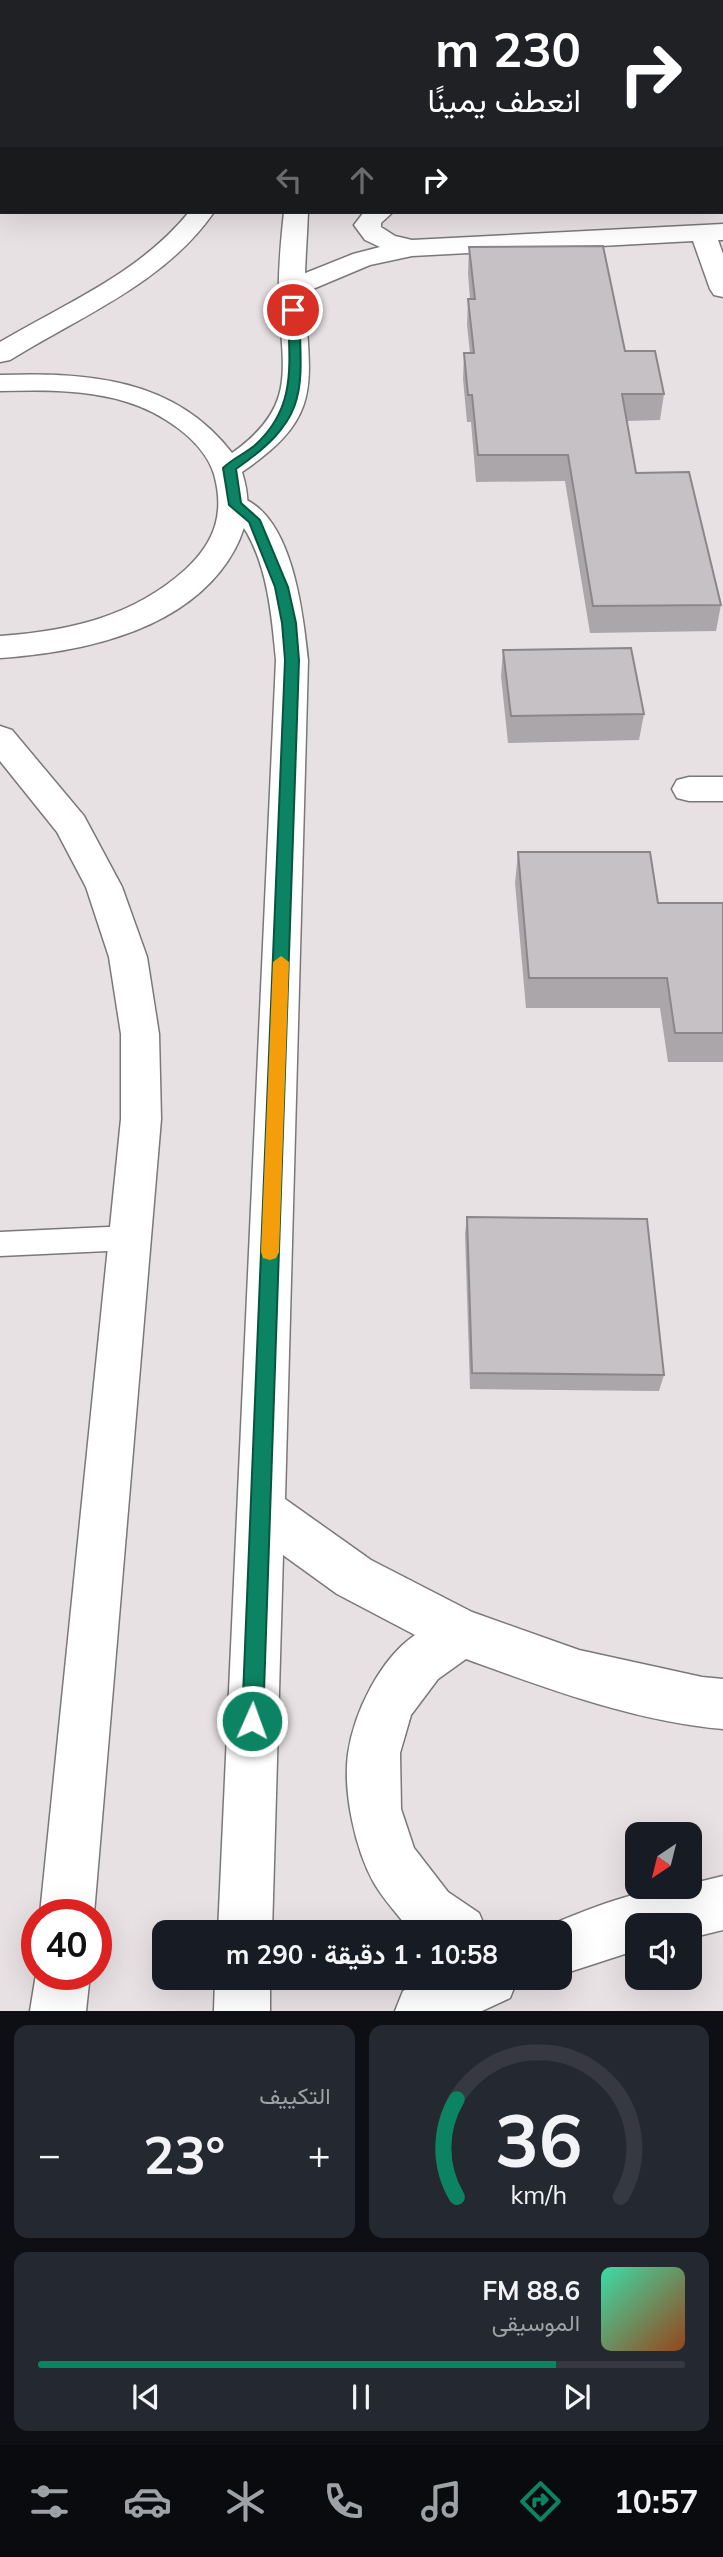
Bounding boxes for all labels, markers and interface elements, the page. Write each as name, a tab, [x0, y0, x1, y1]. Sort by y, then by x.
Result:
text: 230 m	[435, 18, 581, 79]
icon: right	[605, 28, 696, 119]
text: انعطف يمينًا	[427, 80, 581, 120]
icon: left	[270, 161, 308, 199]
icon: ahead	[343, 161, 381, 199]
icon: right	[416, 161, 454, 199]
pin	[263, 280, 323, 340]
icon: arrive	[274, 291, 312, 329]
position arrow	[215, 1684, 289, 1758]
north arrow	[625, 1822, 702, 1899]
map controls	[625, 1822, 702, 1990]
speed limit sign: 40	[21, 1899, 112, 1990]
button: sound	[625, 1913, 702, 1990]
text: 10:58 · 1 دقيقة · 290 m	[226, 1938, 498, 1971]
text: التكييف	[259, 2081, 331, 2110]
text: 36	[495, 2095, 582, 2186]
text: 23°	[143, 2122, 225, 2187]
text: −	[38, 2130, 61, 2178]
text: +	[308, 2130, 330, 2178]
text: km/h	[510, 2179, 567, 2210]
text: 88.6 FM	[482, 2274, 580, 2307]
text: الموسيقى	[492, 2308, 580, 2337]
icon: previous	[127, 2378, 165, 2416]
icon: pause	[342, 2378, 380, 2416]
icon: next	[558, 2378, 596, 2416]
icon: filters	[25, 2477, 74, 2526]
icon: car	[123, 2477, 172, 2526]
icon: climate	[221, 2477, 270, 2526]
icon: phone	[319, 2477, 368, 2526]
icon: music	[417, 2477, 466, 2526]
icon: directions	[516, 2477, 565, 2526]
text: 10:57	[614, 2481, 698, 2521]

